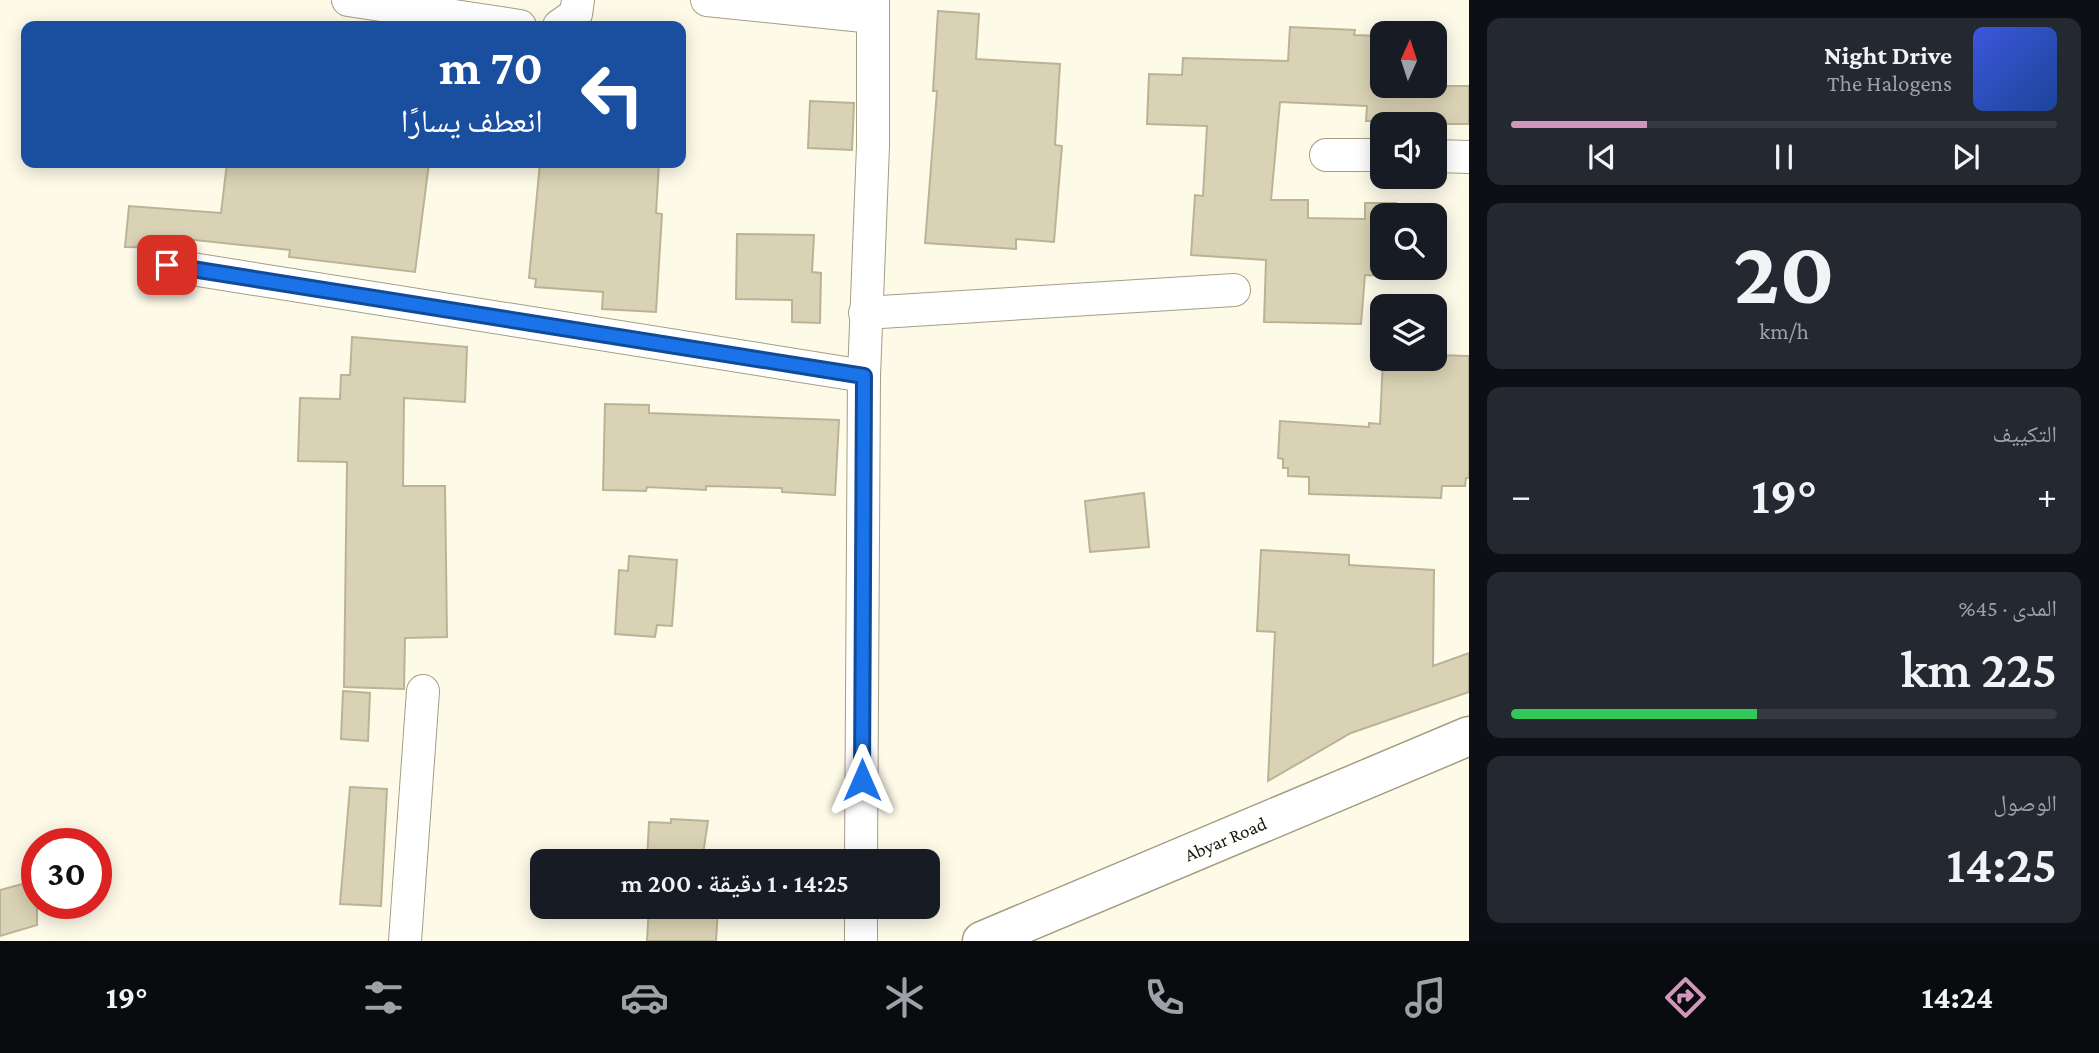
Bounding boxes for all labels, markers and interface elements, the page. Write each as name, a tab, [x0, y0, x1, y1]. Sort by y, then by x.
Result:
north arrow	[1370, 21, 1447, 98]
map controls	[1370, 21, 1447, 371]
text: 70 m	[439, 40, 543, 95]
text: Night Drive	[1824, 41, 1952, 70]
icon: left	[567, 49, 658, 140]
text: The Halogens	[1827, 70, 1952, 96]
text: انعطف يسارًا	[401, 103, 543, 139]
button: sound	[1370, 112, 1447, 189]
icon: previous	[1583, 138, 1621, 176]
icon: pause	[1765, 138, 1803, 176]
icon: next	[1947, 138, 1985, 176]
button: search	[1370, 203, 1447, 280]
text: 20	[1733, 221, 1835, 323]
pin	[137, 235, 197, 295]
icon: arrive	[148, 246, 186, 284]
button: layers	[1370, 294, 1447, 371]
text: km/h	[1759, 318, 1809, 344]
text: التكييف	[1992, 421, 2057, 447]
text: 19°	[1751, 466, 1817, 524]
text: −	[1511, 474, 1531, 516]
text: +	[2037, 474, 2057, 516]
text: المدى · 45%	[1958, 595, 2057, 621]
text: 225 km	[1901, 640, 2057, 698]
position arrow	[825, 743, 899, 817]
text: الوصول	[1993, 790, 2057, 816]
street label: Abyar Road	[1181, 812, 1269, 865]
speed limit sign: 30	[21, 828, 112, 919]
text: 14:25	[1947, 835, 2057, 893]
text: 14:25 · 1 دقيقة · 200 m	[621, 869, 849, 898]
icon: filters	[359, 973, 408, 1022]
icon: car	[620, 973, 669, 1022]
icon: climate	[880, 973, 929, 1022]
icon: phone	[1140, 973, 1189, 1022]
icon: music	[1401, 973, 1450, 1022]
icon: directions	[1661, 973, 1710, 1022]
text: 19°	[106, 979, 148, 1015]
text: 14:24	[1922, 979, 1993, 1015]

